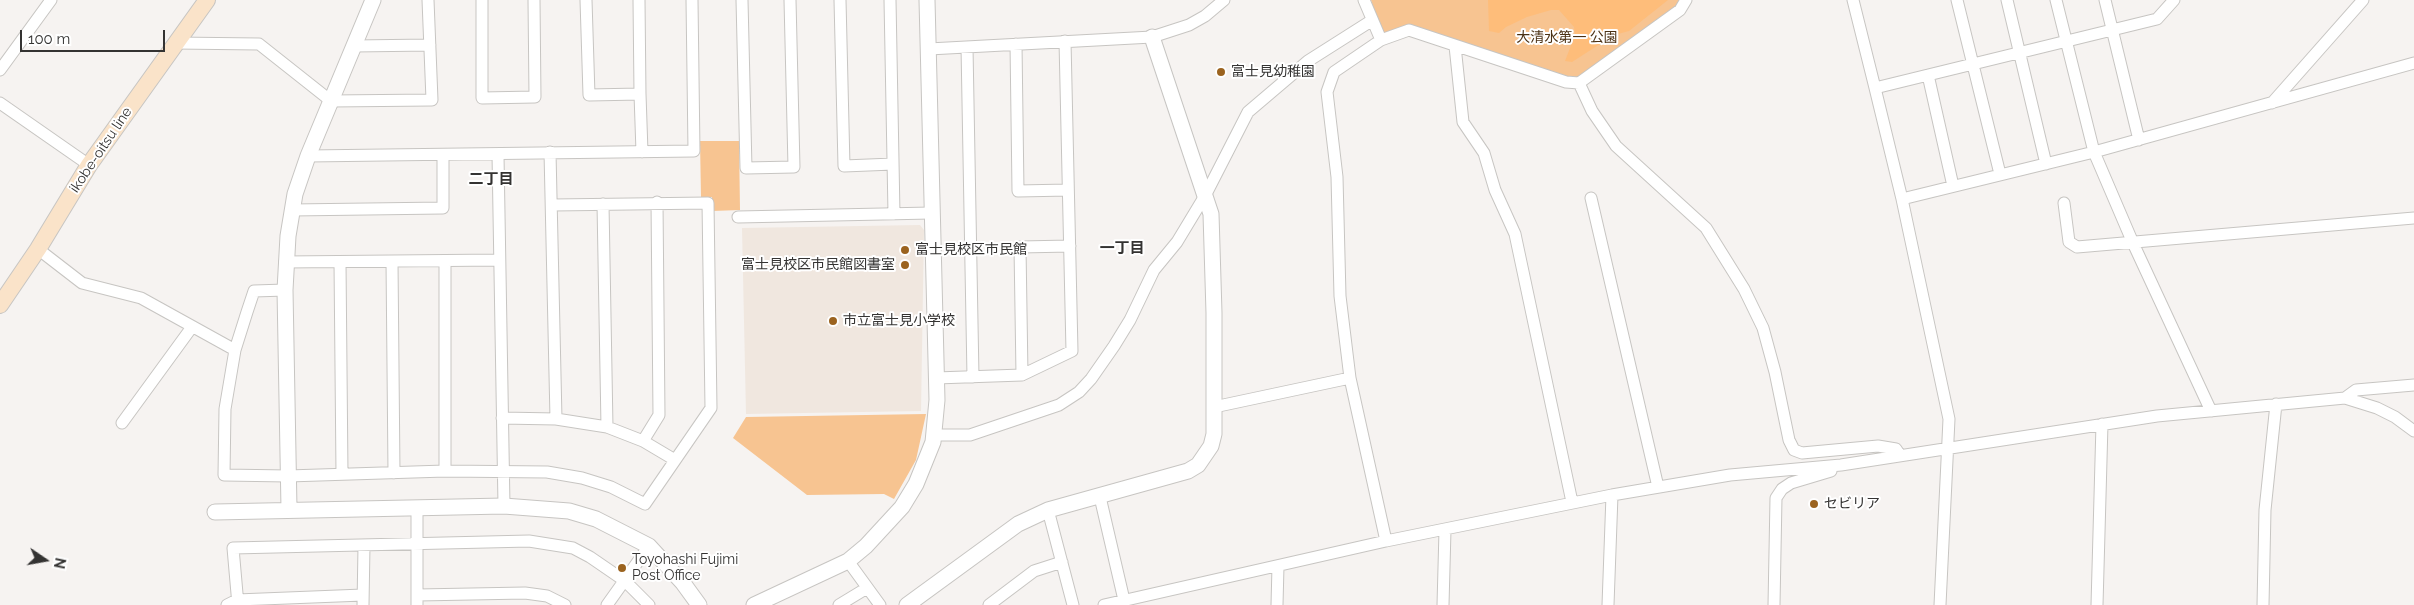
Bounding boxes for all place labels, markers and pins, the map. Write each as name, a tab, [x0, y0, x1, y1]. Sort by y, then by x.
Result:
place label: 富士見幼稚園	[1231, 64, 1315, 80]
marker: 富士見幼稚園	[1215, 66, 1227, 78]
place label: 富士見校区市民館	[915, 242, 1027, 258]
marker: 富士見校区市民館	[899, 244, 911, 256]
place label: 富士見校区市民館図書室	[741, 257, 895, 273]
marker: 富士見校区市民館図書室	[899, 259, 911, 271]
place label: 市立富士見小学校	[843, 313, 955, 329]
marker: 市立富士見小学校	[827, 315, 839, 327]
place label: セビリア	[1824, 496, 1880, 512]
marker: セビリア	[1808, 498, 1820, 510]
place label: Toyohashi Fujimi Post Office	[632, 552, 738, 584]
marker: Toyohashi Fujimi Post Office	[616, 562, 628, 574]

